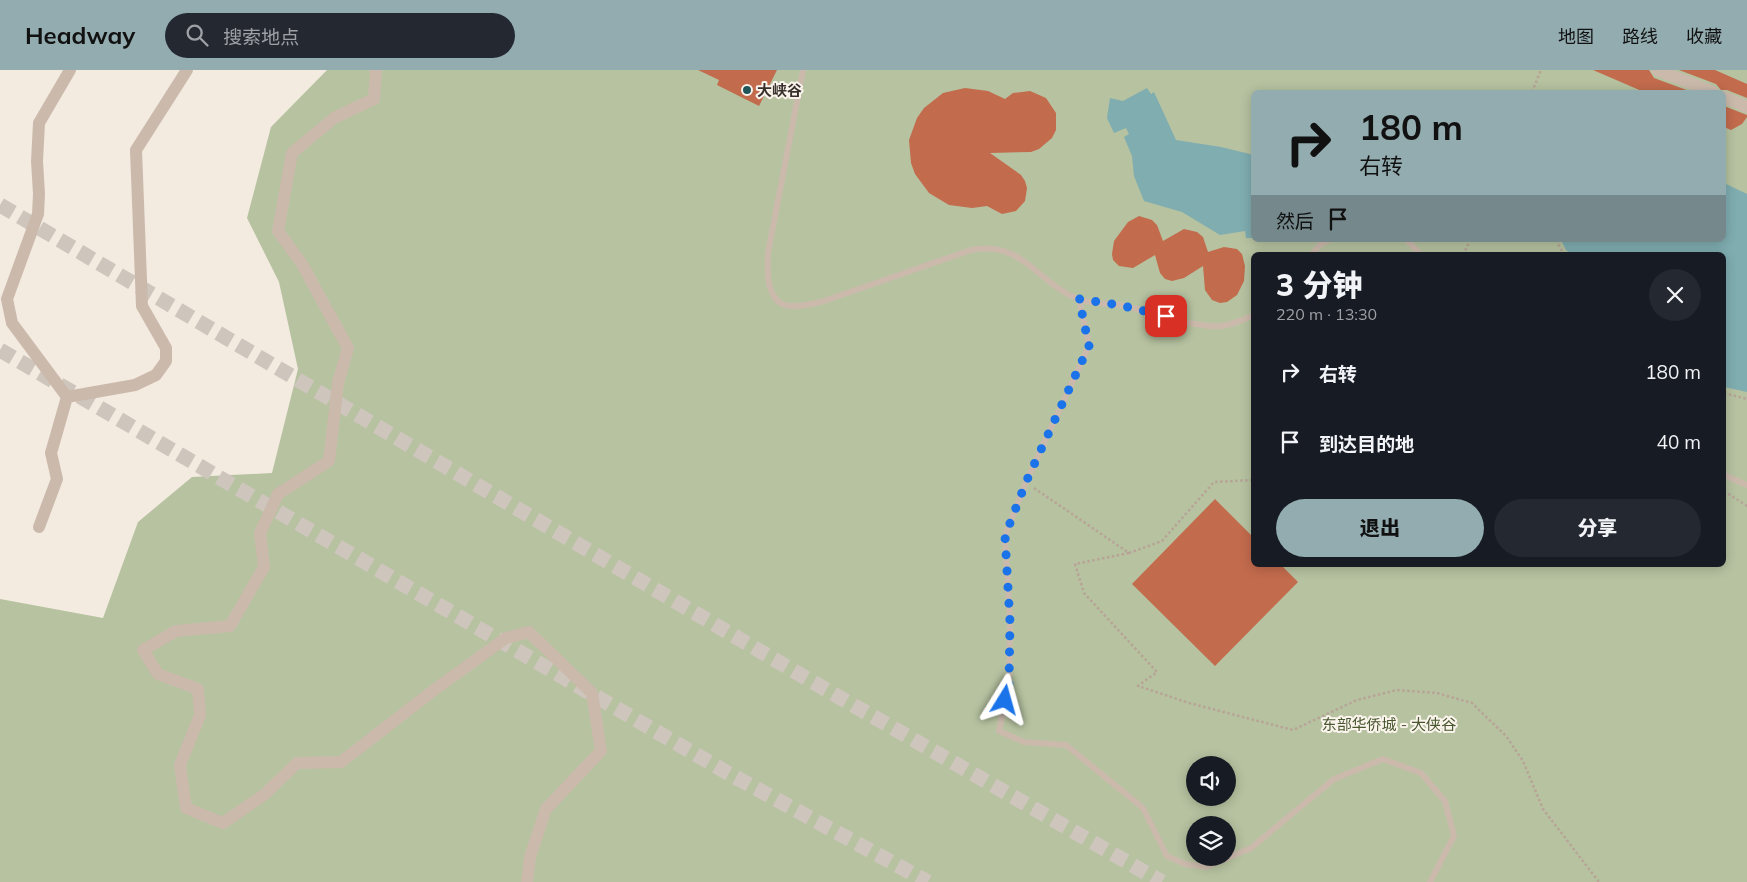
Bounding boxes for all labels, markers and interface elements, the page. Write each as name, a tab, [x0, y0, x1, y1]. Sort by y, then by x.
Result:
search box	[165, 13, 515, 58]
text: Headway	[25, 20, 135, 50]
icon: search	[183, 21, 211, 49]
text: 搜索地点	[223, 25, 299, 49]
text: 地图	[1558, 25, 1594, 48]
text: 路线	[1622, 25, 1658, 48]
text: 收藏	[1686, 25, 1722, 48]
place label: 大峡谷	[757, 81, 802, 100]
marker: 大峡谷	[741, 84, 753, 96]
text: 180 m	[1359, 105, 1463, 149]
icon: right	[1276, 110, 1341, 175]
text: 右转	[1359, 152, 1403, 180]
icon: arrive	[1324, 205, 1352, 233]
text: 然后	[1276, 209, 1314, 233]
text: 3 分钟	[1276, 266, 1362, 304]
button: close	[1649, 269, 1701, 321]
pin	[1145, 295, 1187, 337]
icon: arrive	[1152, 302, 1180, 330]
text: 220 m · 13:30	[1276, 304, 1377, 324]
icon: right	[1276, 358, 1304, 386]
text: 180 m	[1645, 360, 1701, 384]
text: 右转	[1319, 362, 1357, 386]
icon: arrive	[1276, 428, 1304, 456]
text: 40 m	[1657, 430, 1701, 454]
text: 到达目的地	[1319, 432, 1414, 456]
button: 退出	[1276, 499, 1484, 557]
button: 分享	[1494, 499, 1701, 557]
position arrow	[978, 673, 1030, 725]
park label: 东部华侨城 - 大侠谷	[1322, 715, 1456, 734]
map controls	[1186, 756, 1236, 866]
button: sound	[1186, 756, 1236, 806]
button: layers	[1186, 816, 1236, 866]

